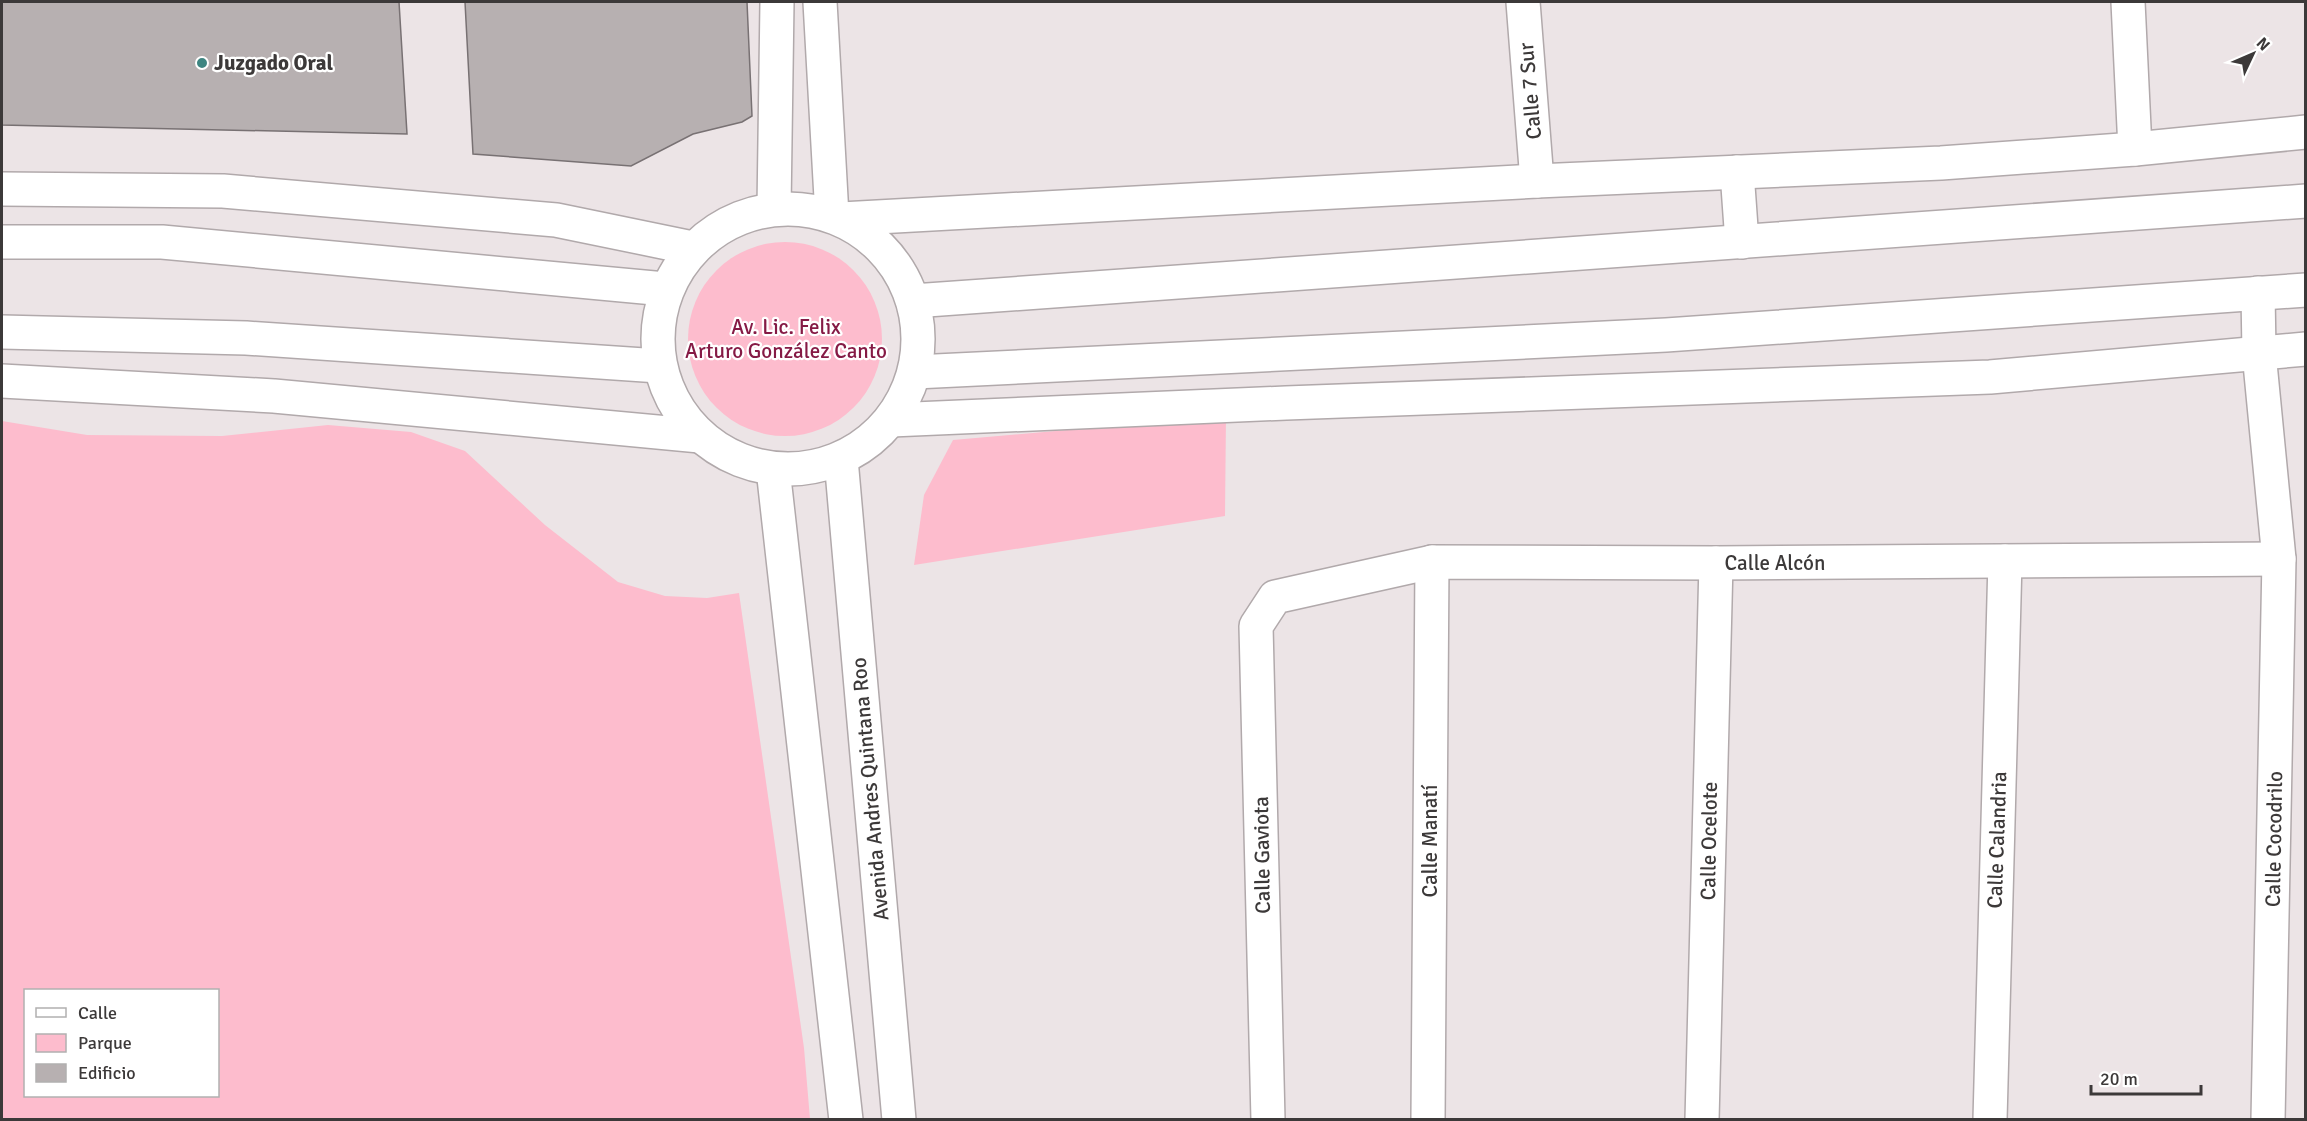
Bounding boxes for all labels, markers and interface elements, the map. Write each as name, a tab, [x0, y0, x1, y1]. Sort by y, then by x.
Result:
north arrow	[2223, 24, 2283, 84]
text: N	[2252, 33, 2274, 55]
street label: Calle 7 Sur	[1513, 41, 1547, 140]
place label: Juzgado Oral	[214, 50, 333, 76]
marker: Juzgado Oral	[195, 56, 209, 70]
park label: Av. Lic. Felix Arturo González Canto	[685, 314, 887, 364]
street label: Calle Alcón	[1725, 550, 1825, 576]
street label: Avenida Andres Quintana Roo	[846, 656, 894, 922]
street label: Calle Calandria	[1982, 771, 2012, 909]
street label: Calle Cocodrilo	[2260, 771, 2288, 907]
street label: Calle Ocelote	[1695, 781, 1723, 901]
street label: Calle Manatí	[1417, 784, 1443, 897]
street label: Calle Gaviota	[1248, 796, 1276, 914]
legend	[24, 989, 219, 1097]
text: Calle	[78, 1002, 117, 1024]
text: Parque	[78, 1032, 132, 1054]
scale bar	[2091, 1058, 2200, 1096]
text: Edificio	[78, 1062, 136, 1084]
text: 20 m	[2100, 1068, 2138, 1090]

